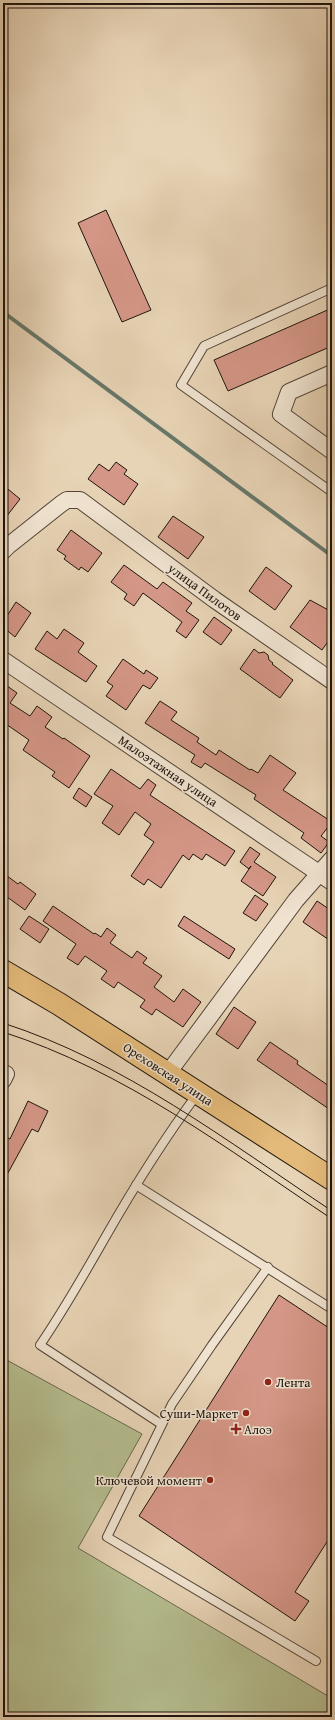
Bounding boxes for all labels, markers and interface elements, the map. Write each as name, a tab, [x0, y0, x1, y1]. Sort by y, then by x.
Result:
street label: улица Пилотов	[163, 558, 246, 625]
street label: Малоэтажная улица	[114, 731, 222, 812]
street label: Ореховская улица	[119, 1038, 217, 1111]
place label: Лента	[276, 1373, 311, 1392]
marker: Лента	[263, 1377, 273, 1387]
place label: Суши-Маркет	[160, 1404, 239, 1423]
marker: Суши-Маркет	[241, 1408, 251, 1418]
place label: Алоэ	[244, 1420, 272, 1439]
marker: Алоэ	[231, 1424, 241, 1434]
place label: Ключевой момент	[96, 1471, 203, 1490]
marker: Ключевой момент	[205, 1475, 215, 1485]

